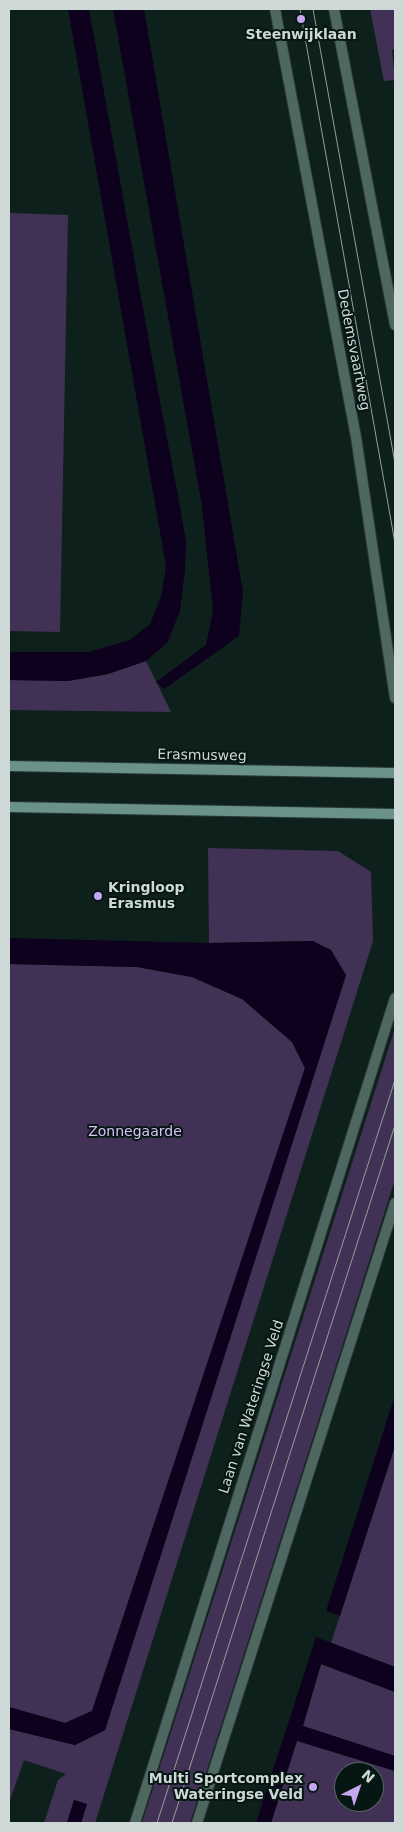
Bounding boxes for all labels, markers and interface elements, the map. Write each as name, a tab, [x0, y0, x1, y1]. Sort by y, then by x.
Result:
marker: Steenwijklaan	[295, 13, 307, 25]
place label: Steenwijklaan	[245, 27, 357, 43]
street label: Dedemsvaartweg	[333, 288, 373, 412]
street label: Erasmusweg	[157, 747, 247, 765]
place label: Kringloop Erasmus	[108, 880, 185, 912]
marker: Kringloop Erasmus	[92, 890, 104, 902]
park label: Zonnegaarde	[88, 1124, 182, 1140]
street label: Laan van Wateringse Veld	[216, 1318, 288, 1496]
north arrow	[334, 1762, 384, 1812]
text: N	[359, 1767, 378, 1786]
place label: Multi Sportcomplex Wateringse Veld	[149, 1771, 303, 1804]
marker: Multi Sportcomplex Wateringse Veld	[307, 1781, 319, 1793]

